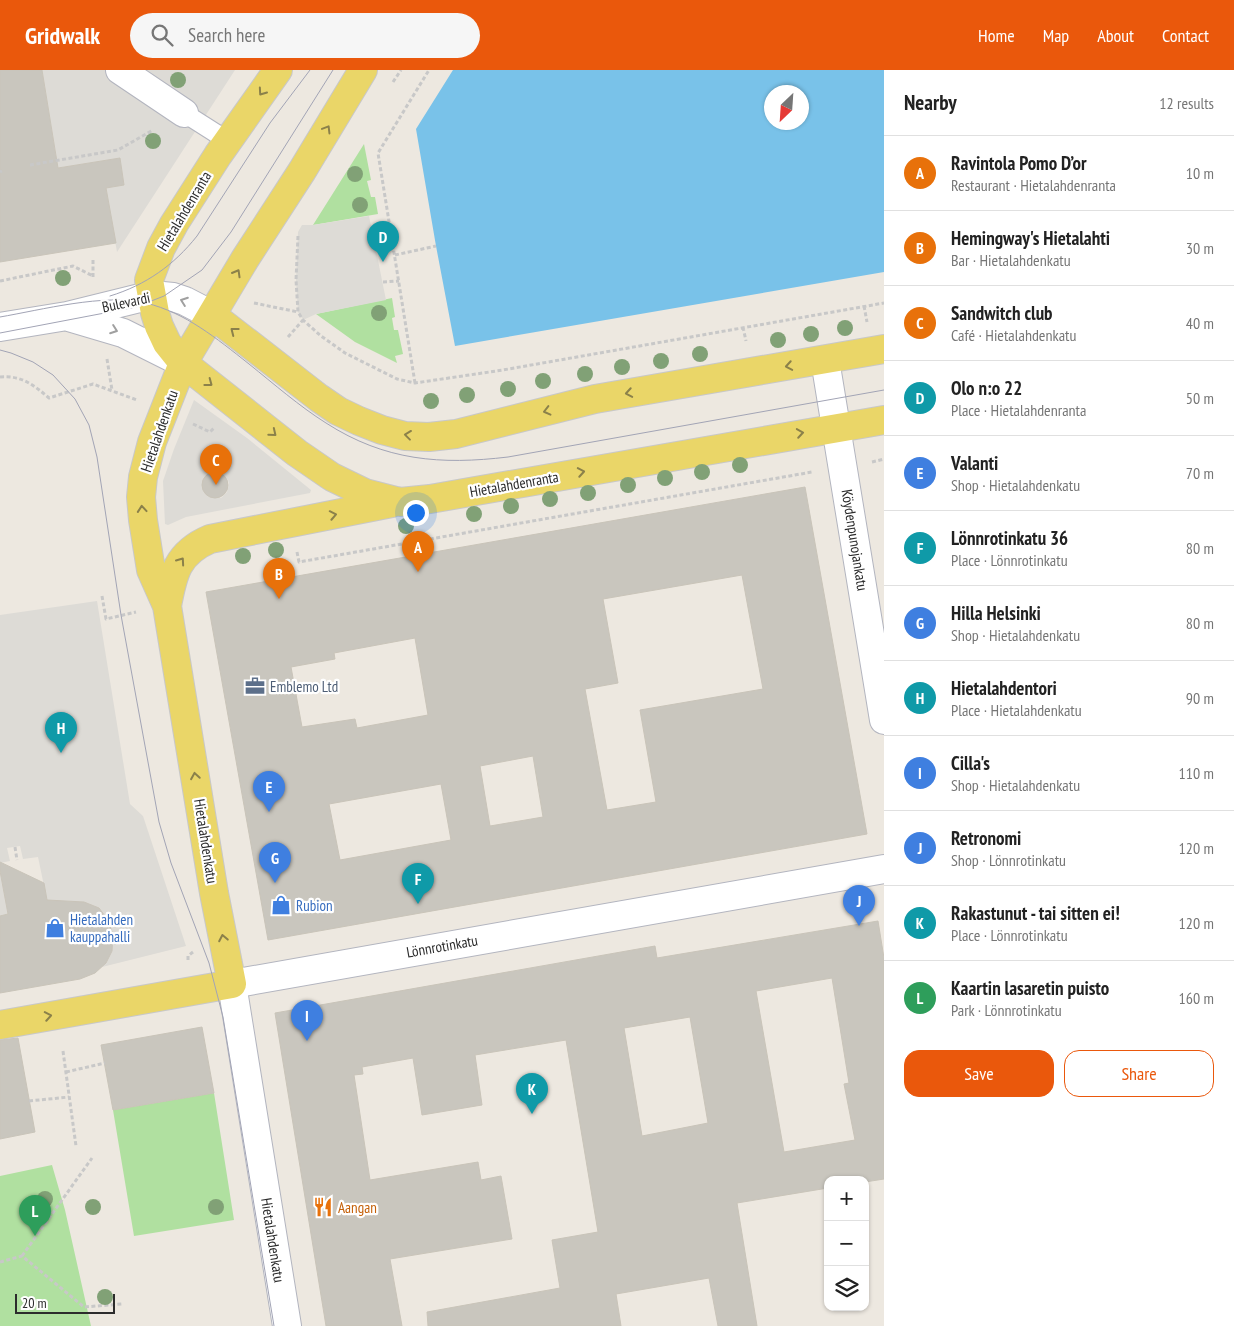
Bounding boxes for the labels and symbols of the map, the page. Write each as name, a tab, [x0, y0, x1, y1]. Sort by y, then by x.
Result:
north arrow	[764, 85, 809, 130]
one-way arrow	[259, 87, 269, 96]
one-way arrow	[321, 126, 331, 135]
street label: Hietalahdenranta	[153, 168, 215, 254]
pin: D	[367, 221, 399, 262]
one-way arrow	[230, 269, 240, 278]
street label: Bulevardi	[100, 288, 152, 316]
one-way arrow	[180, 297, 188, 307]
one-way arrow	[109, 324, 118, 334]
one-way arrow	[231, 329, 240, 337]
one-way arrow	[785, 360, 794, 370]
one-way arrow	[203, 377, 212, 385]
street label: Hietalahdenkatu	[136, 388, 182, 474]
one-way arrow	[625, 388, 634, 398]
one-way arrow	[543, 405, 552, 416]
one-way arrow	[267, 428, 276, 437]
one-way arrow	[795, 429, 804, 439]
one-way arrow	[403, 430, 411, 441]
pin: C	[200, 444, 232, 485]
street label: Hietalahdenranta	[468, 467, 560, 501]
one-way arrow	[577, 467, 585, 477]
street label: Köydenpunojankatu	[838, 488, 872, 592]
your location	[403, 500, 429, 526]
one-way arrow	[137, 505, 148, 513]
one-way arrow	[329, 510, 338, 520]
pin: A	[402, 531, 434, 572]
one-way arrow	[175, 557, 184, 567]
pin: B	[263, 558, 295, 599]
office icon: Emblemo Ltd	[244, 675, 266, 697]
place label: Emblemo Ltd	[270, 677, 338, 696]
pin: H	[45, 712, 77, 753]
one-way arrow	[190, 771, 200, 780]
pin: E	[253, 771, 285, 812]
street label: Hietalahdenkatu	[190, 797, 222, 885]
pin: G	[259, 842, 291, 883]
pin: F	[402, 863, 434, 904]
pin: J	[843, 885, 875, 926]
shop icon: Rubion	[270, 894, 292, 916]
place label: Rubion	[296, 896, 333, 915]
place label: Hietalahden kauppahalli	[70, 910, 133, 946]
shop icon: Hietalahden kauppahalli	[44, 917, 66, 939]
street label: Lönnrotinkatu	[405, 930, 479, 962]
one-way arrow	[219, 934, 229, 943]
pin: I	[291, 1000, 323, 1041]
one-way arrow	[44, 1012, 52, 1022]
pin: K	[516, 1073, 548, 1114]
pin: L	[19, 1195, 51, 1236]
street label: Hietalahdenkatu	[257, 1196, 289, 1284]
restaurant icon: Aangan	[312, 1196, 334, 1218]
place label: Aangan	[338, 1198, 377, 1217]
scale bar	[15, 1291, 115, 1314]

